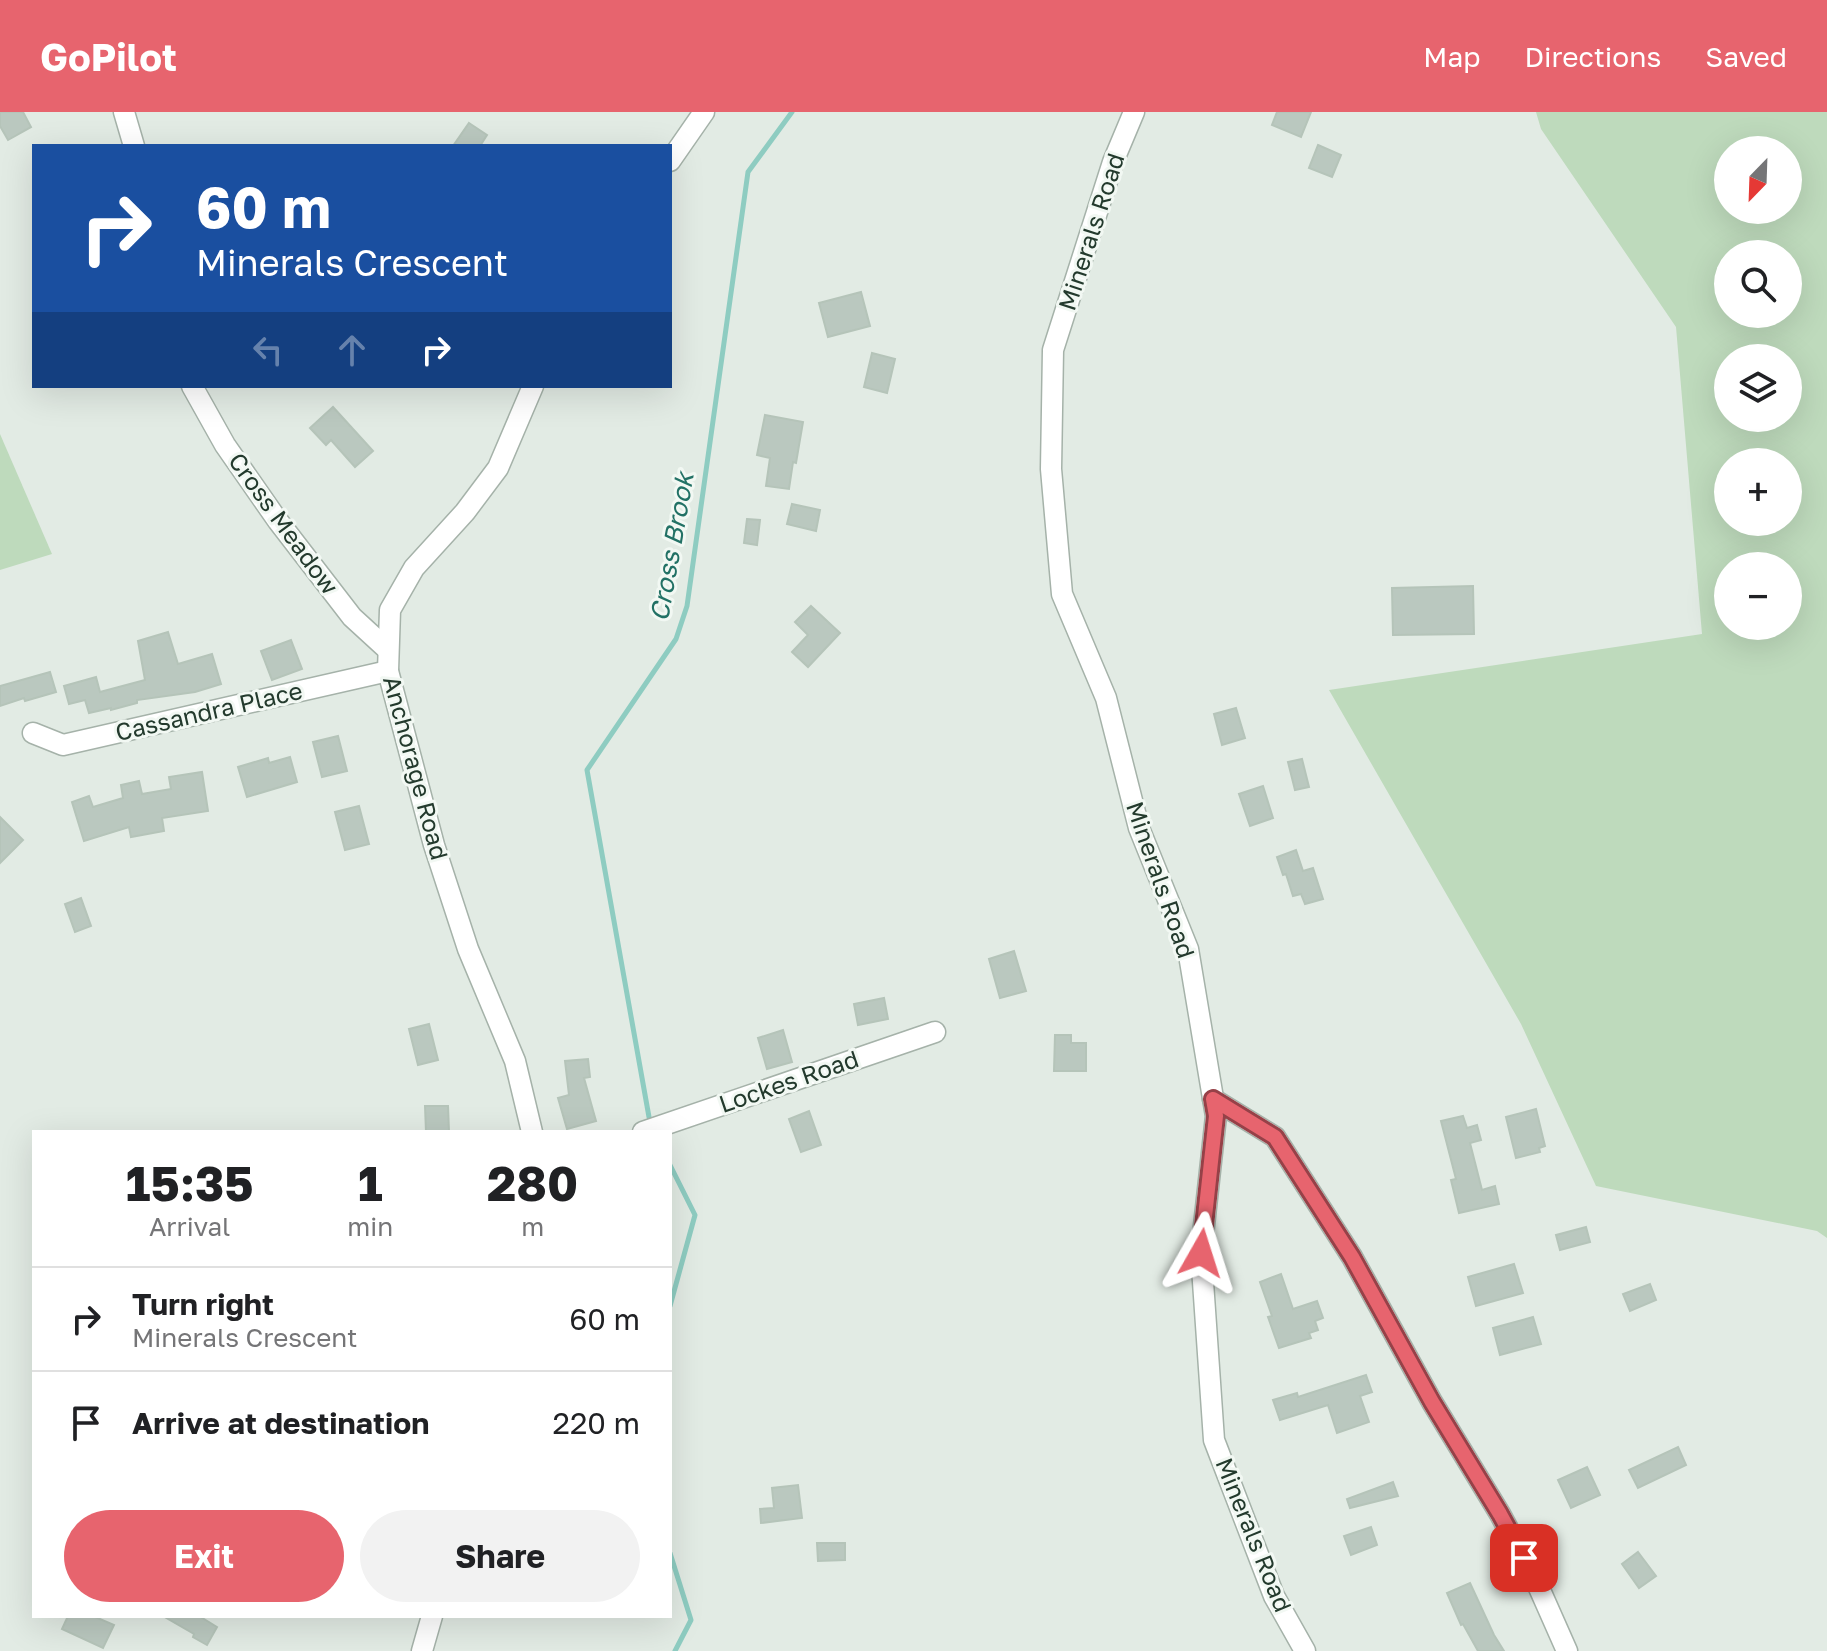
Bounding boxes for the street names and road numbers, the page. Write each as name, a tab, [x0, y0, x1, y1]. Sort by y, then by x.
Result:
street label: Minerals Road	[1051, 149, 1130, 314]
street label: Cross Meadow	[223, 447, 345, 600]
street label: Anchorage Road	[378, 672, 455, 863]
street label: Cassandra Place	[112, 675, 305, 746]
street label: Minerals Road	[1121, 797, 1202, 962]
street label: Lockes Road	[715, 1043, 862, 1118]
street label: Minerals Road	[1210, 1453, 1298, 1616]

